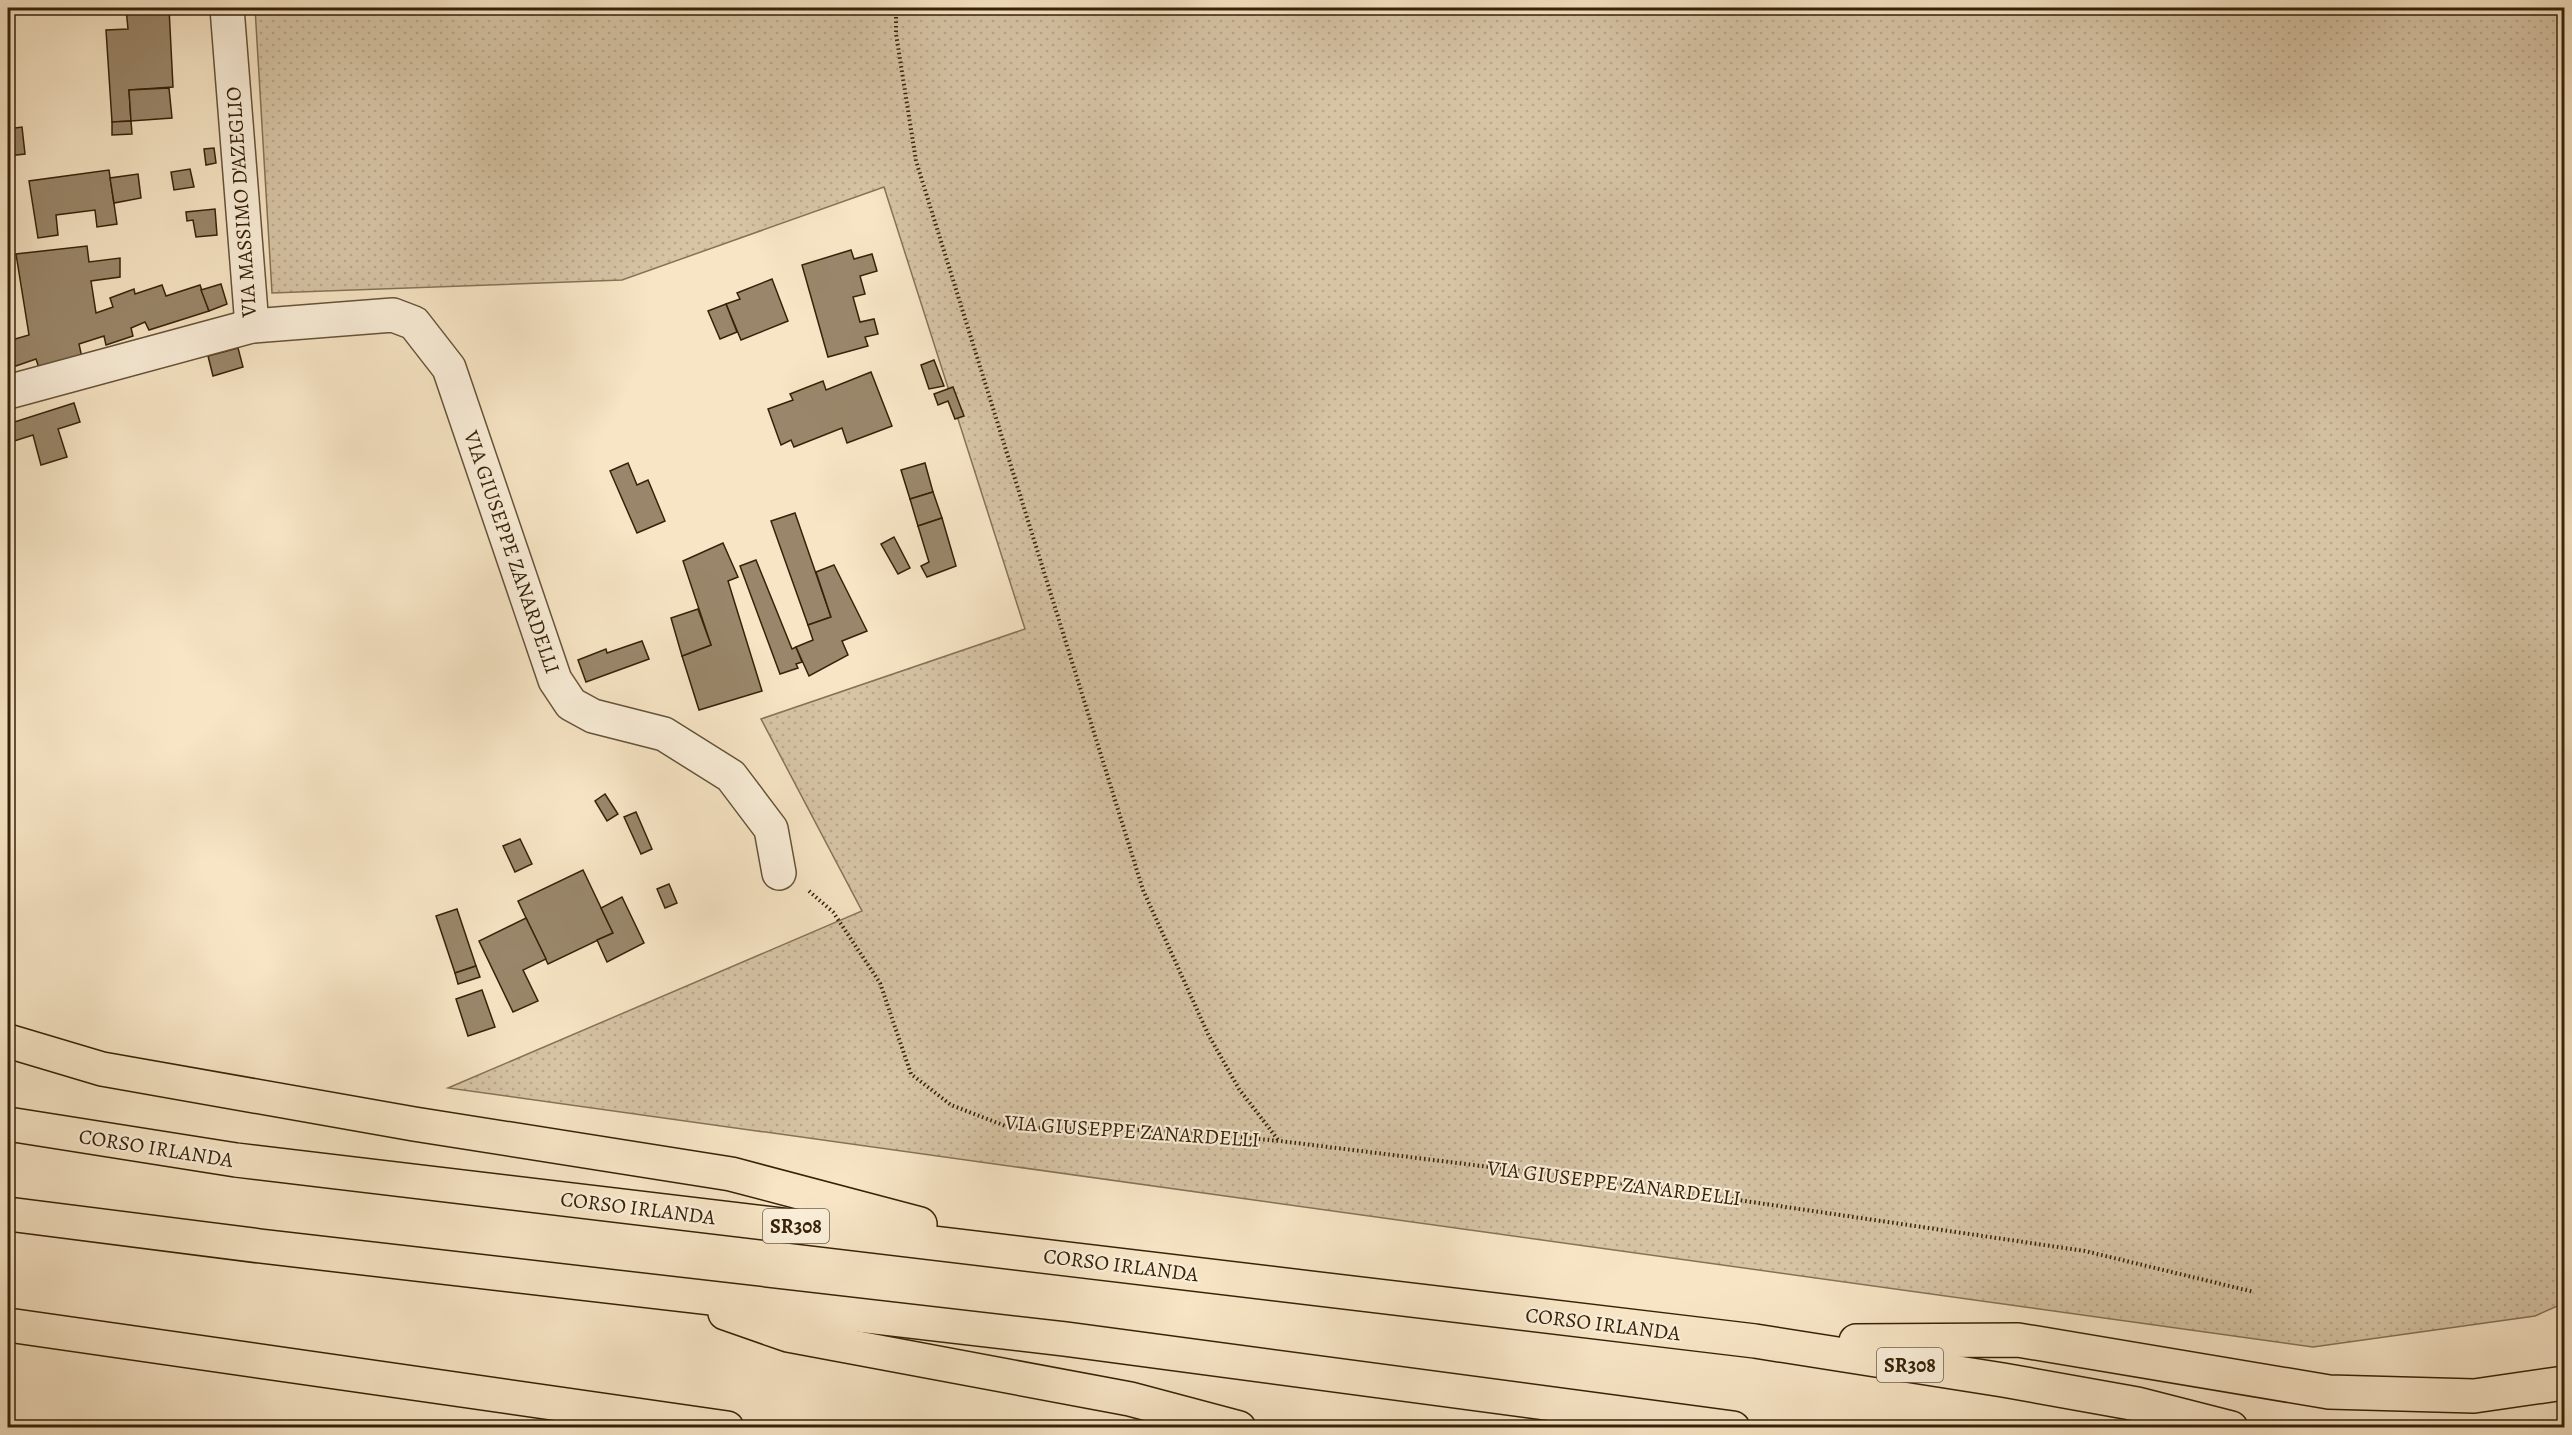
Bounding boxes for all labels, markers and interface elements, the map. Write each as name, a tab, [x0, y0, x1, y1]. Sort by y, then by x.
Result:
street label: VIA MASSIMO D'AZEGLIO	[219, 86, 263, 319]
street label: VIA GIUSEPPE ZANARDELLI	[457, 426, 567, 677]
street label: VIA GIUSEPPE ZANARDELLI	[1003, 1108, 1260, 1154]
street label: CORSO IRLANDA	[77, 1122, 236, 1174]
street label: VIA GIUSEPPE ZANARDELLI	[1485, 1153, 1742, 1212]
street label: CORSO IRLANDA	[559, 1185, 718, 1231]
road number: SR308	[763, 1209, 829, 1243]
street label: CORSO IRLANDA	[1042, 1242, 1201, 1288]
street label: CORSO IRLANDA	[1524, 1301, 1683, 1347]
road number: SR308	[1877, 1348, 1943, 1382]

